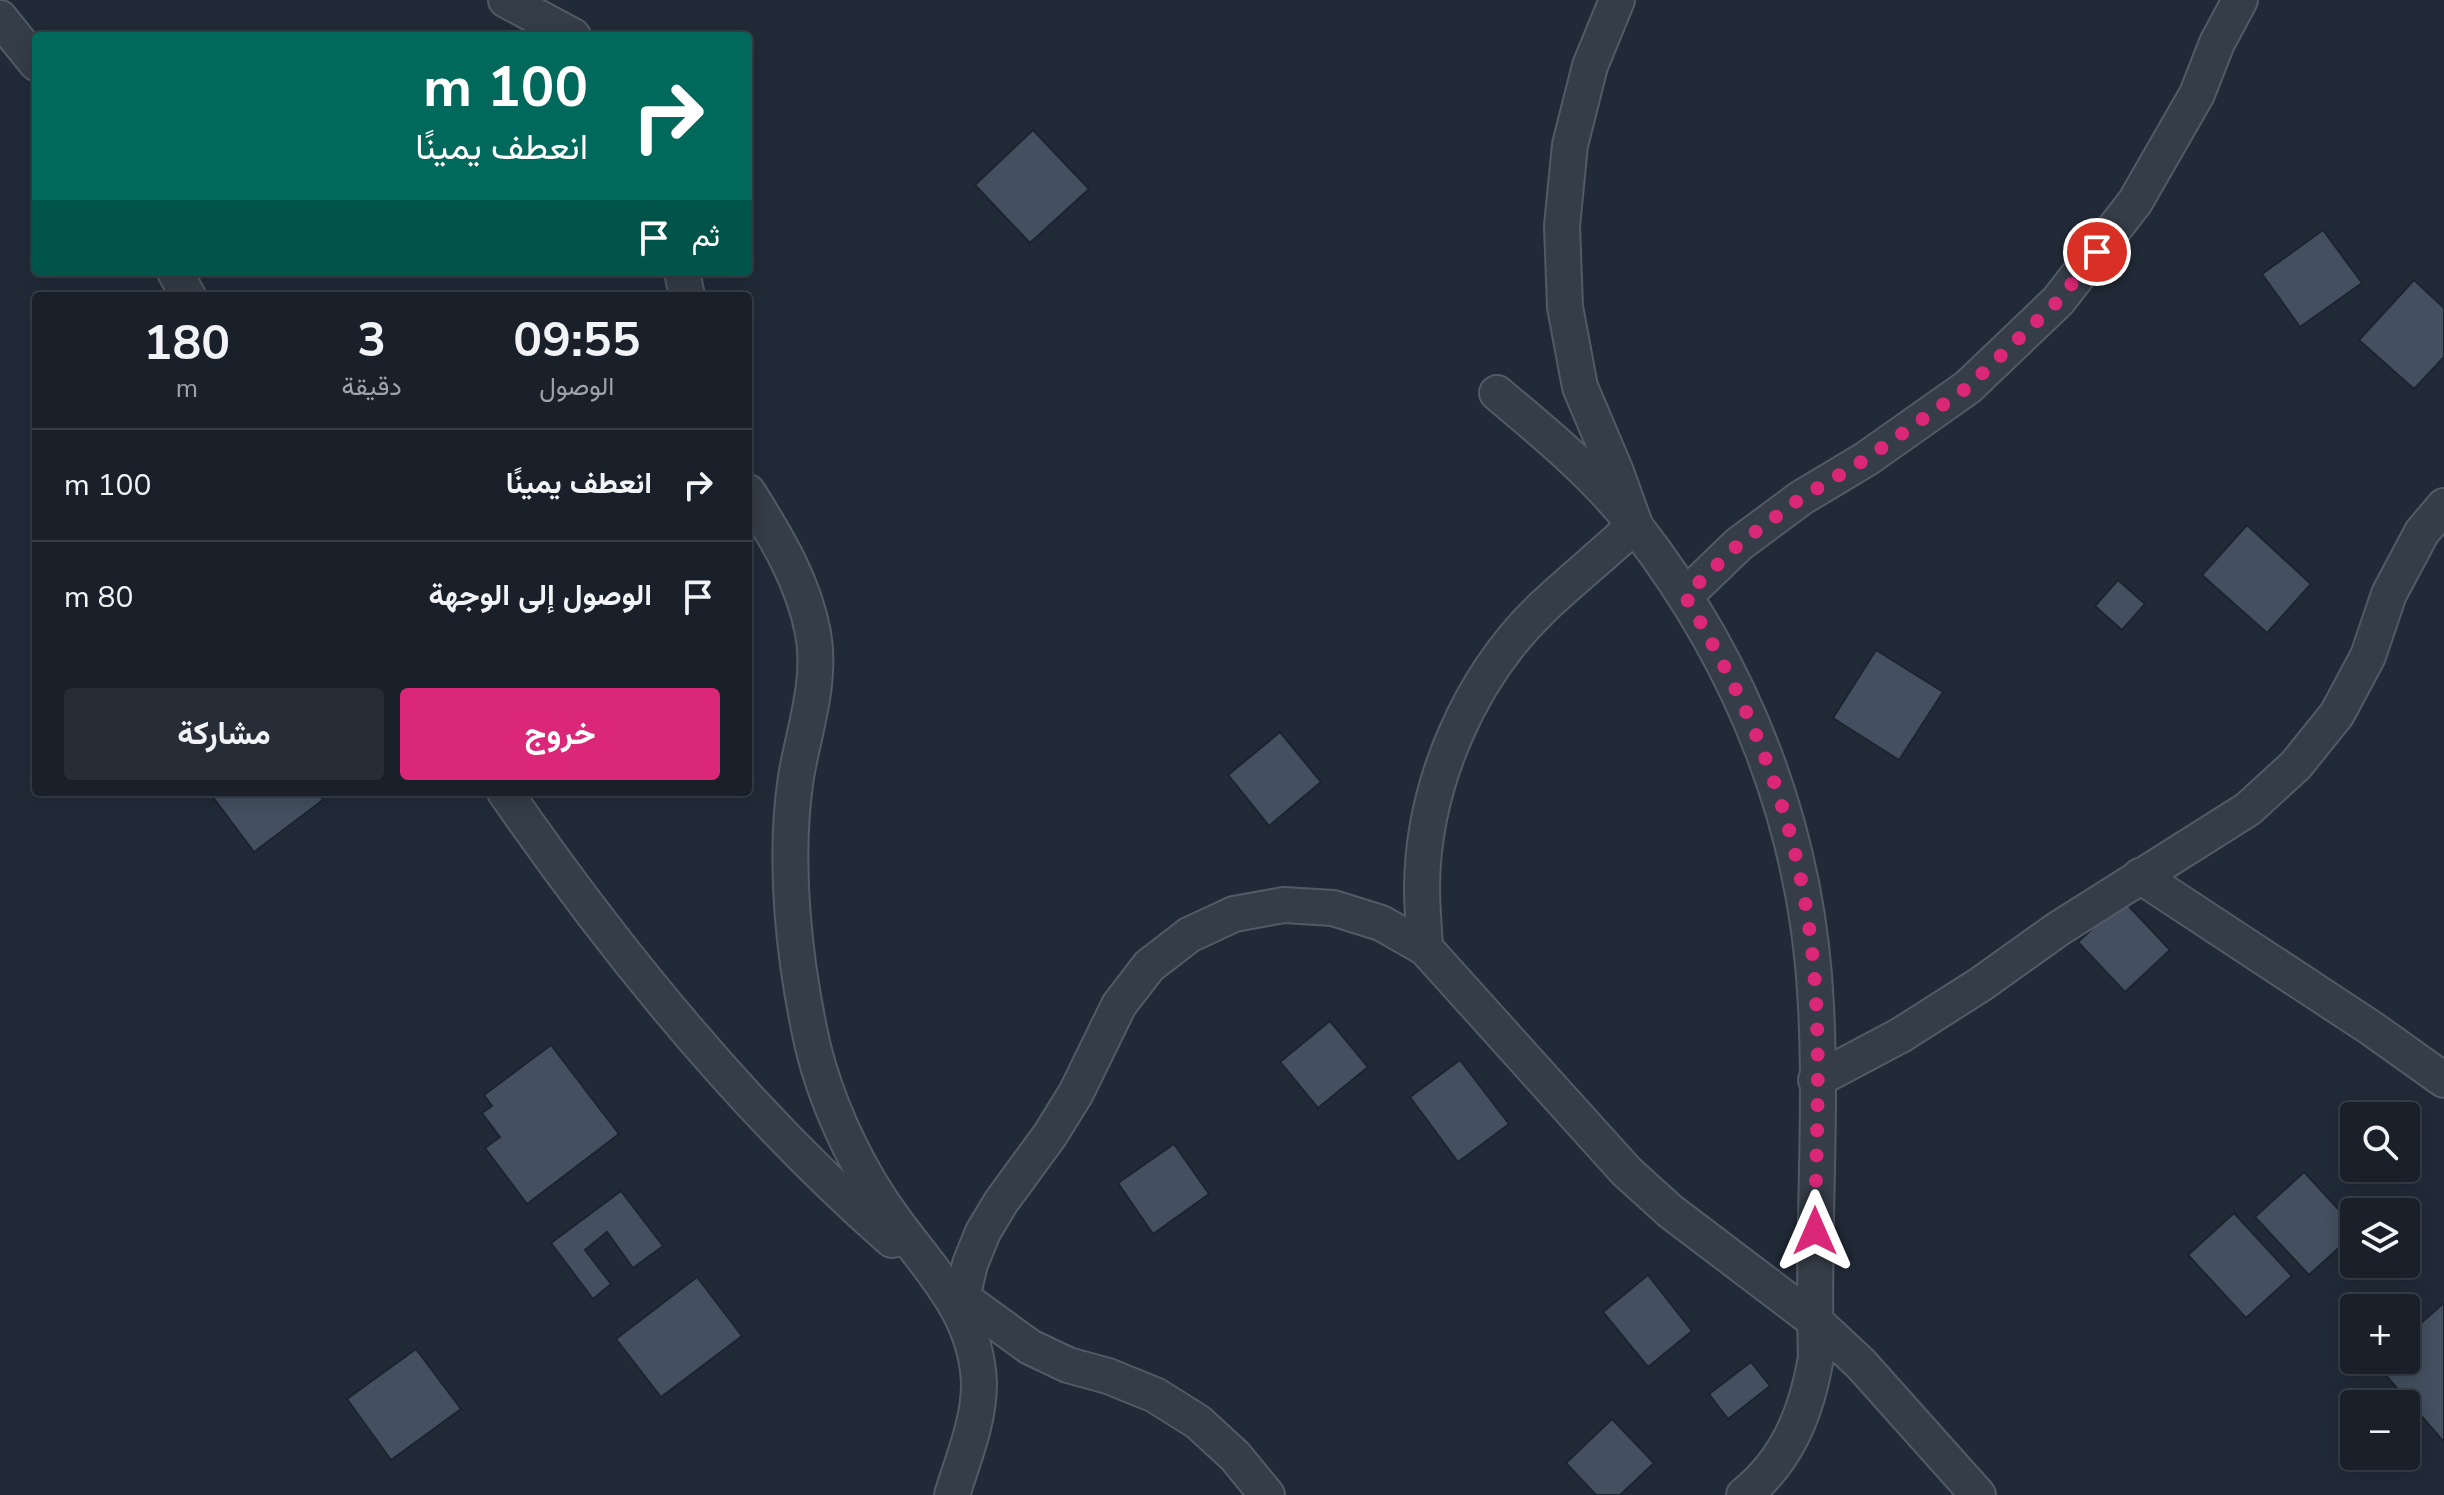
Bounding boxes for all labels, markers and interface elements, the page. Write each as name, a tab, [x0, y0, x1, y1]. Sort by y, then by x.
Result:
text: 100 m	[423, 49, 588, 126]
icon: right	[616, 64, 720, 168]
text: انعطف يمينًا	[415, 123, 588, 172]
icon: arrive	[632, 216, 676, 260]
text: ثم	[692, 216, 720, 257]
pin	[2063, 218, 2131, 286]
icon: arrive	[2075, 230, 2119, 274]
text: 3	[357, 307, 386, 373]
text: 09:55	[513, 307, 640, 373]
text: 180	[144, 310, 230, 376]
text: دقيقة	[342, 369, 402, 404]
text: الوصول	[539, 369, 614, 404]
text: m	[176, 371, 198, 406]
text: انعطف يمينًا	[506, 463, 652, 504]
icon: right	[676, 463, 720, 507]
text: 100 m	[64, 465, 151, 506]
text: الوصول إلى الوجهة	[428, 575, 652, 616]
icon: arrive	[676, 575, 720, 619]
text: 80 m	[64, 577, 133, 618]
button: مشاركة	[64, 688, 384, 780]
button: خروج	[400, 688, 720, 780]
map controls	[2340, 1102, 2420, 1470]
button: search	[2340, 1102, 2420, 1182]
position arrow	[1773, 1189, 1857, 1273]
button: layers	[2340, 1198, 2420, 1278]
button: +	[2340, 1294, 2420, 1374]
button: −	[2340, 1390, 2420, 1470]

